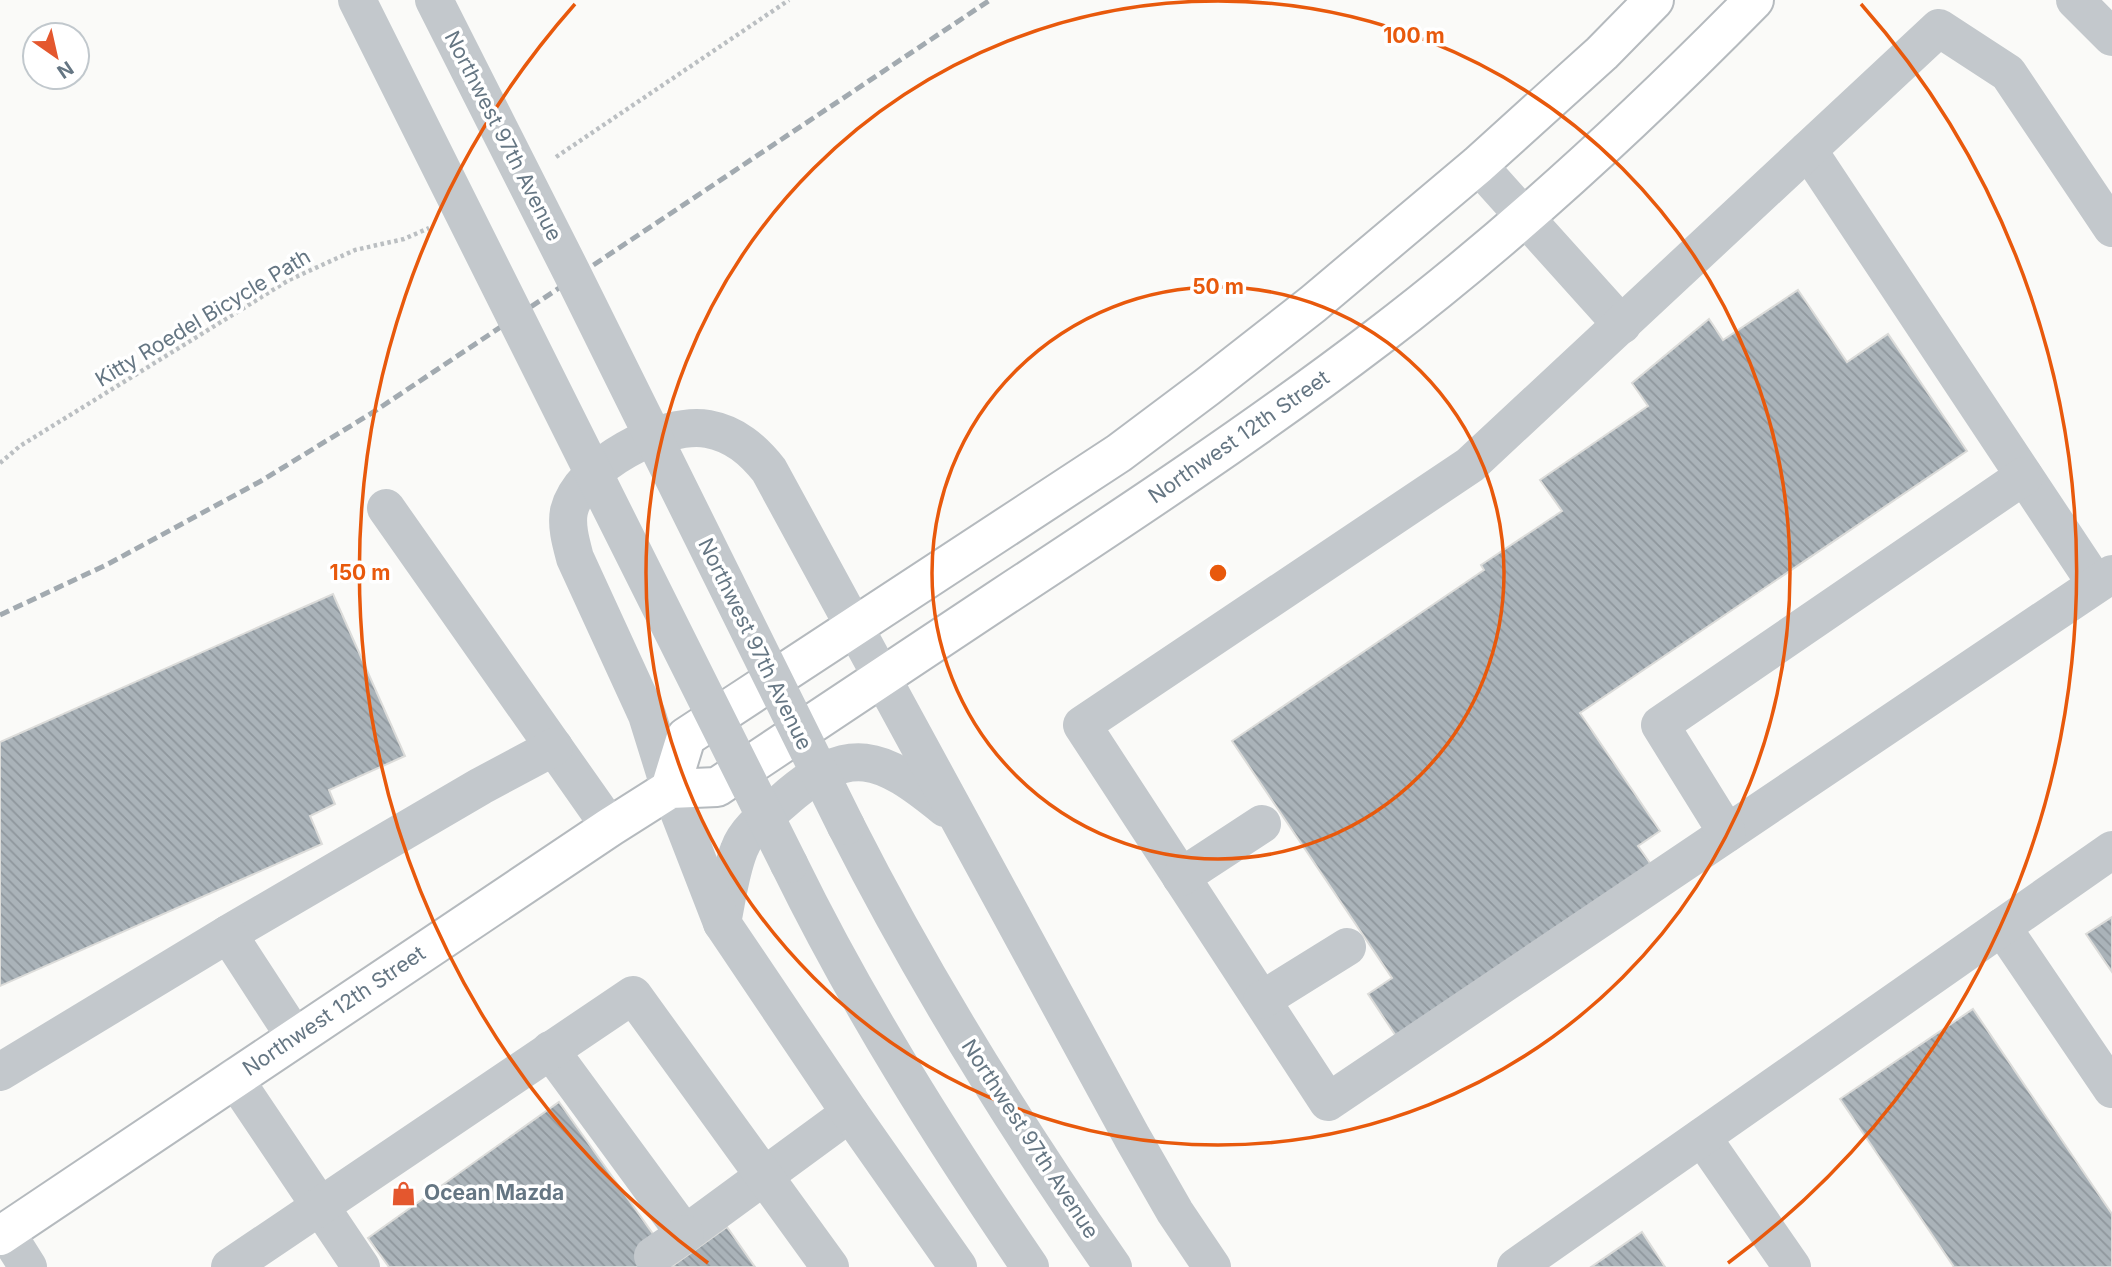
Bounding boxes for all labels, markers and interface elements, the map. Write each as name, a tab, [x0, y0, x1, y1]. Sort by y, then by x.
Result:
north arrow	[21, 21, 91, 91]
text: 100 m	[1383, 23, 1445, 48]
street label: Northwest 97th Avenue	[440, 27, 567, 245]
text: N	[53, 56, 78, 83]
street label: Kitty Roedel Bicycle Path	[91, 243, 315, 392]
text: 50 m	[1192, 274, 1244, 299]
street label: Northwest 12th Street	[1144, 365, 1334, 508]
street label: Northwest 97th Avenue	[693, 534, 818, 754]
text: 150 m	[330, 560, 390, 585]
centre of rings	[1206, 561, 1230, 585]
street label: Northwest 12th Street	[238, 940, 430, 1081]
street label: Northwest 97th Avenue	[957, 1035, 1104, 1243]
shop icon: Ocean Mazda	[390, 1179, 418, 1207]
place label: Ocean Mazda	[424, 1180, 564, 1205]

